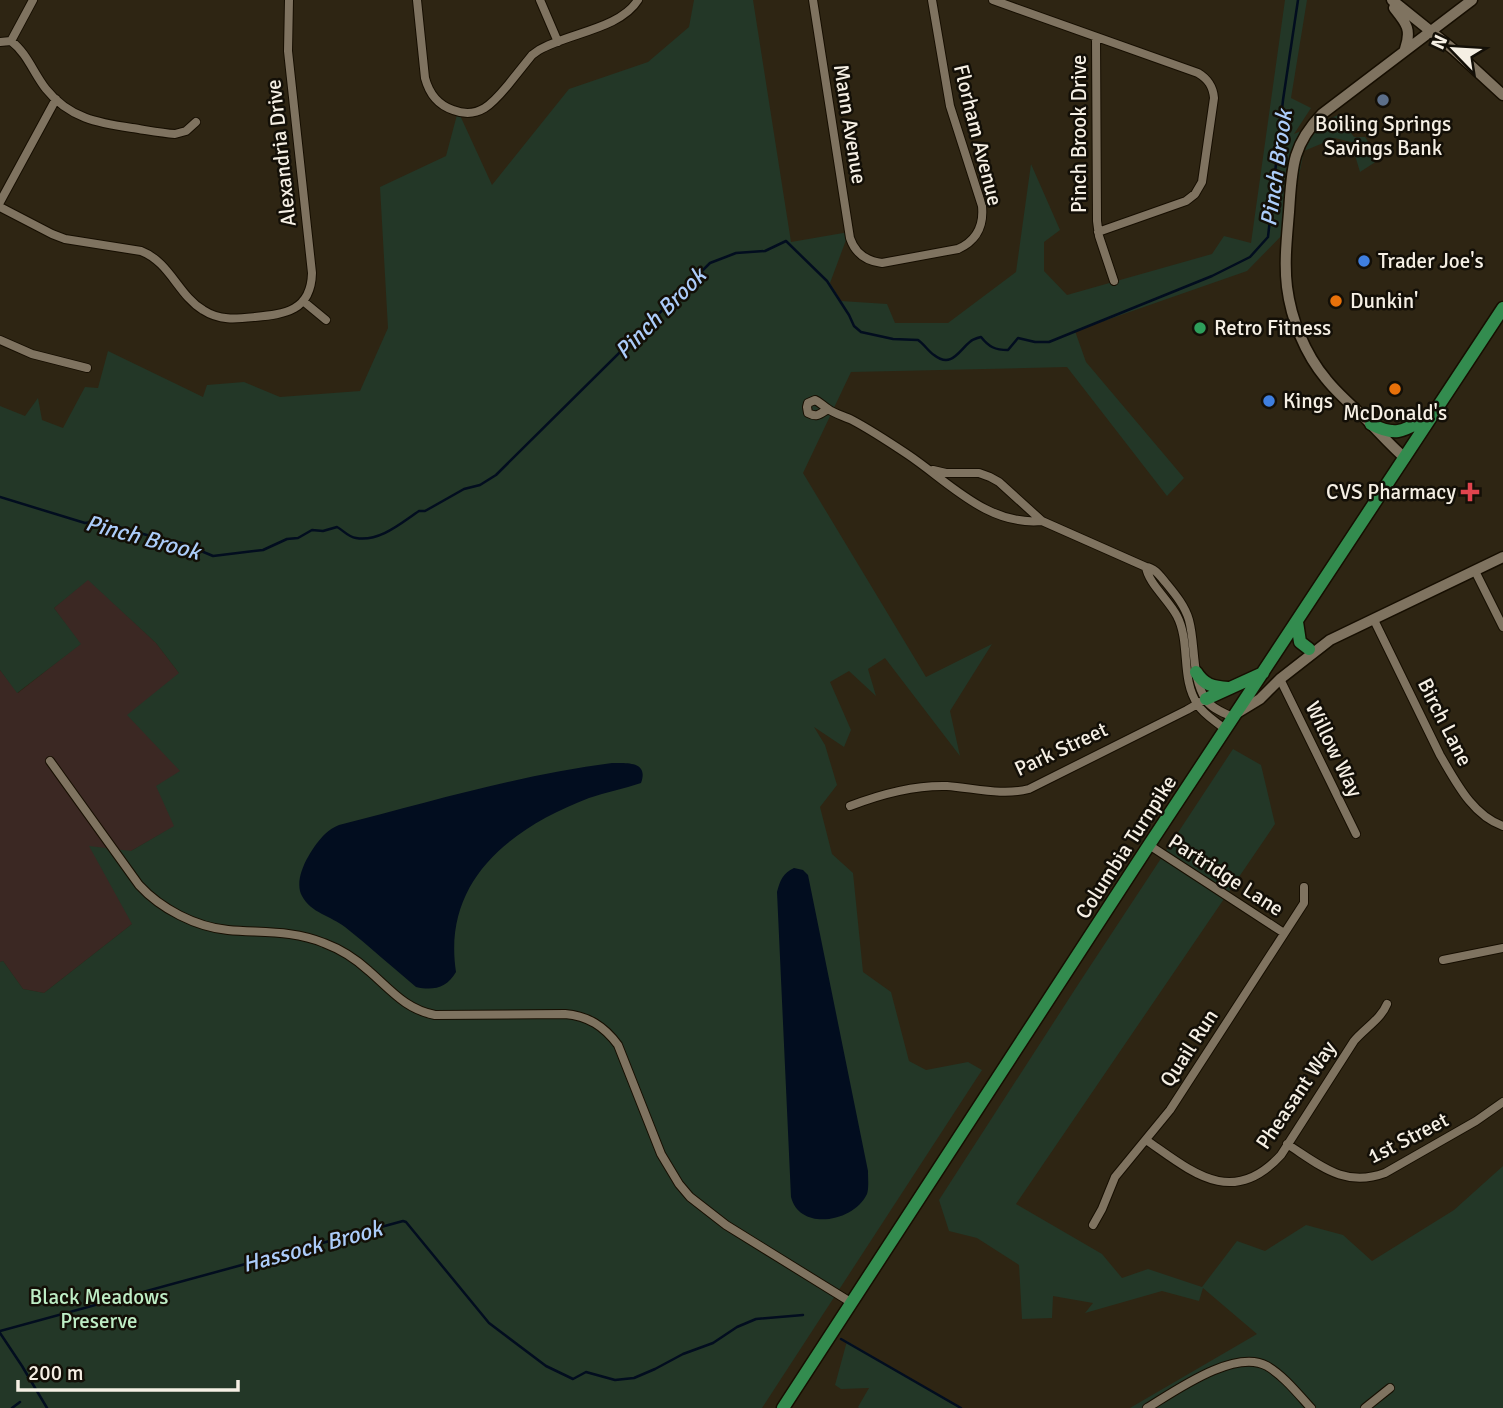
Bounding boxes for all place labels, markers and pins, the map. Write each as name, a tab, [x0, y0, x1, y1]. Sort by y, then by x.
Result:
marker: Boiling Springs Savings Bank	[1375, 92, 1391, 108]
place label: Boiling Springs Savings Bank	[1315, 111, 1451, 161]
place label: Trader Joe's	[1378, 248, 1484, 274]
marker: Trader Joe's	[1356, 253, 1372, 269]
place label: Dunkin'	[1350, 288, 1418, 314]
marker: Dunkin'	[1328, 293, 1344, 309]
place label: Retro Fitness	[1214, 315, 1331, 341]
marker: Retro Fitness	[1192, 320, 1208, 336]
marker: McDonald's	[1387, 381, 1403, 397]
place label: Kings	[1283, 388, 1333, 414]
marker: Kings	[1261, 393, 1277, 409]
place label: McDonald's	[1343, 400, 1447, 426]
place label: CVS Pharmacy	[1326, 479, 1456, 505]
marker: CVS Pharmacy	[1462, 484, 1478, 500]

